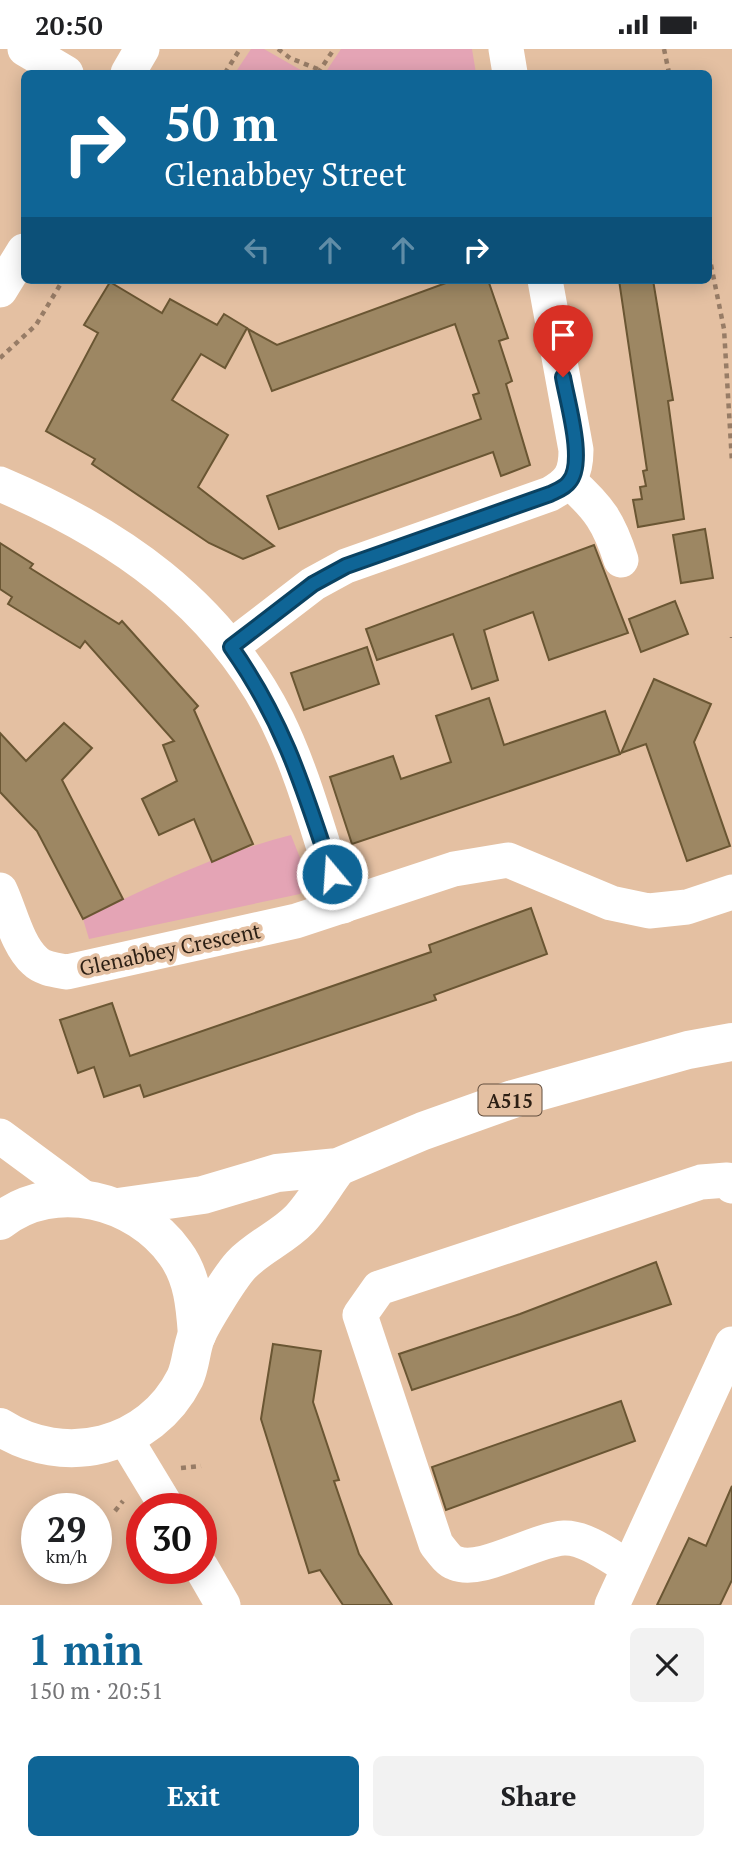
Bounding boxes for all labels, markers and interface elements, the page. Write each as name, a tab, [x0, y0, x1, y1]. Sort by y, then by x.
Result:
text: 20:50	[35, 8, 103, 42]
text: 50 m	[164, 90, 278, 155]
icon: right	[49, 98, 140, 189]
text: Glenabbey Street	[164, 153, 407, 195]
icon: left	[238, 231, 276, 269]
icon: ahead	[311, 231, 349, 269]
icon: ahead	[384, 231, 422, 269]
icon: right	[457, 231, 495, 269]
pin	[533, 305, 593, 377]
icon: arrive	[544, 316, 582, 354]
position arrow	[295, 837, 369, 911]
street label: Glenabbey Crescent	[77, 916, 263, 982]
road number: A515	[478, 1085, 542, 1115]
speed limit sign: 30	[126, 1493, 217, 1584]
text: 29	[47, 1506, 86, 1552]
text: km/h	[46, 1544, 87, 1568]
text: 1 min	[28, 1621, 143, 1677]
button: close	[630, 1628, 704, 1702]
text: 150 m · 20:51	[28, 1675, 163, 1706]
button: Exit	[28, 1756, 359, 1836]
button: Share	[373, 1756, 704, 1836]

